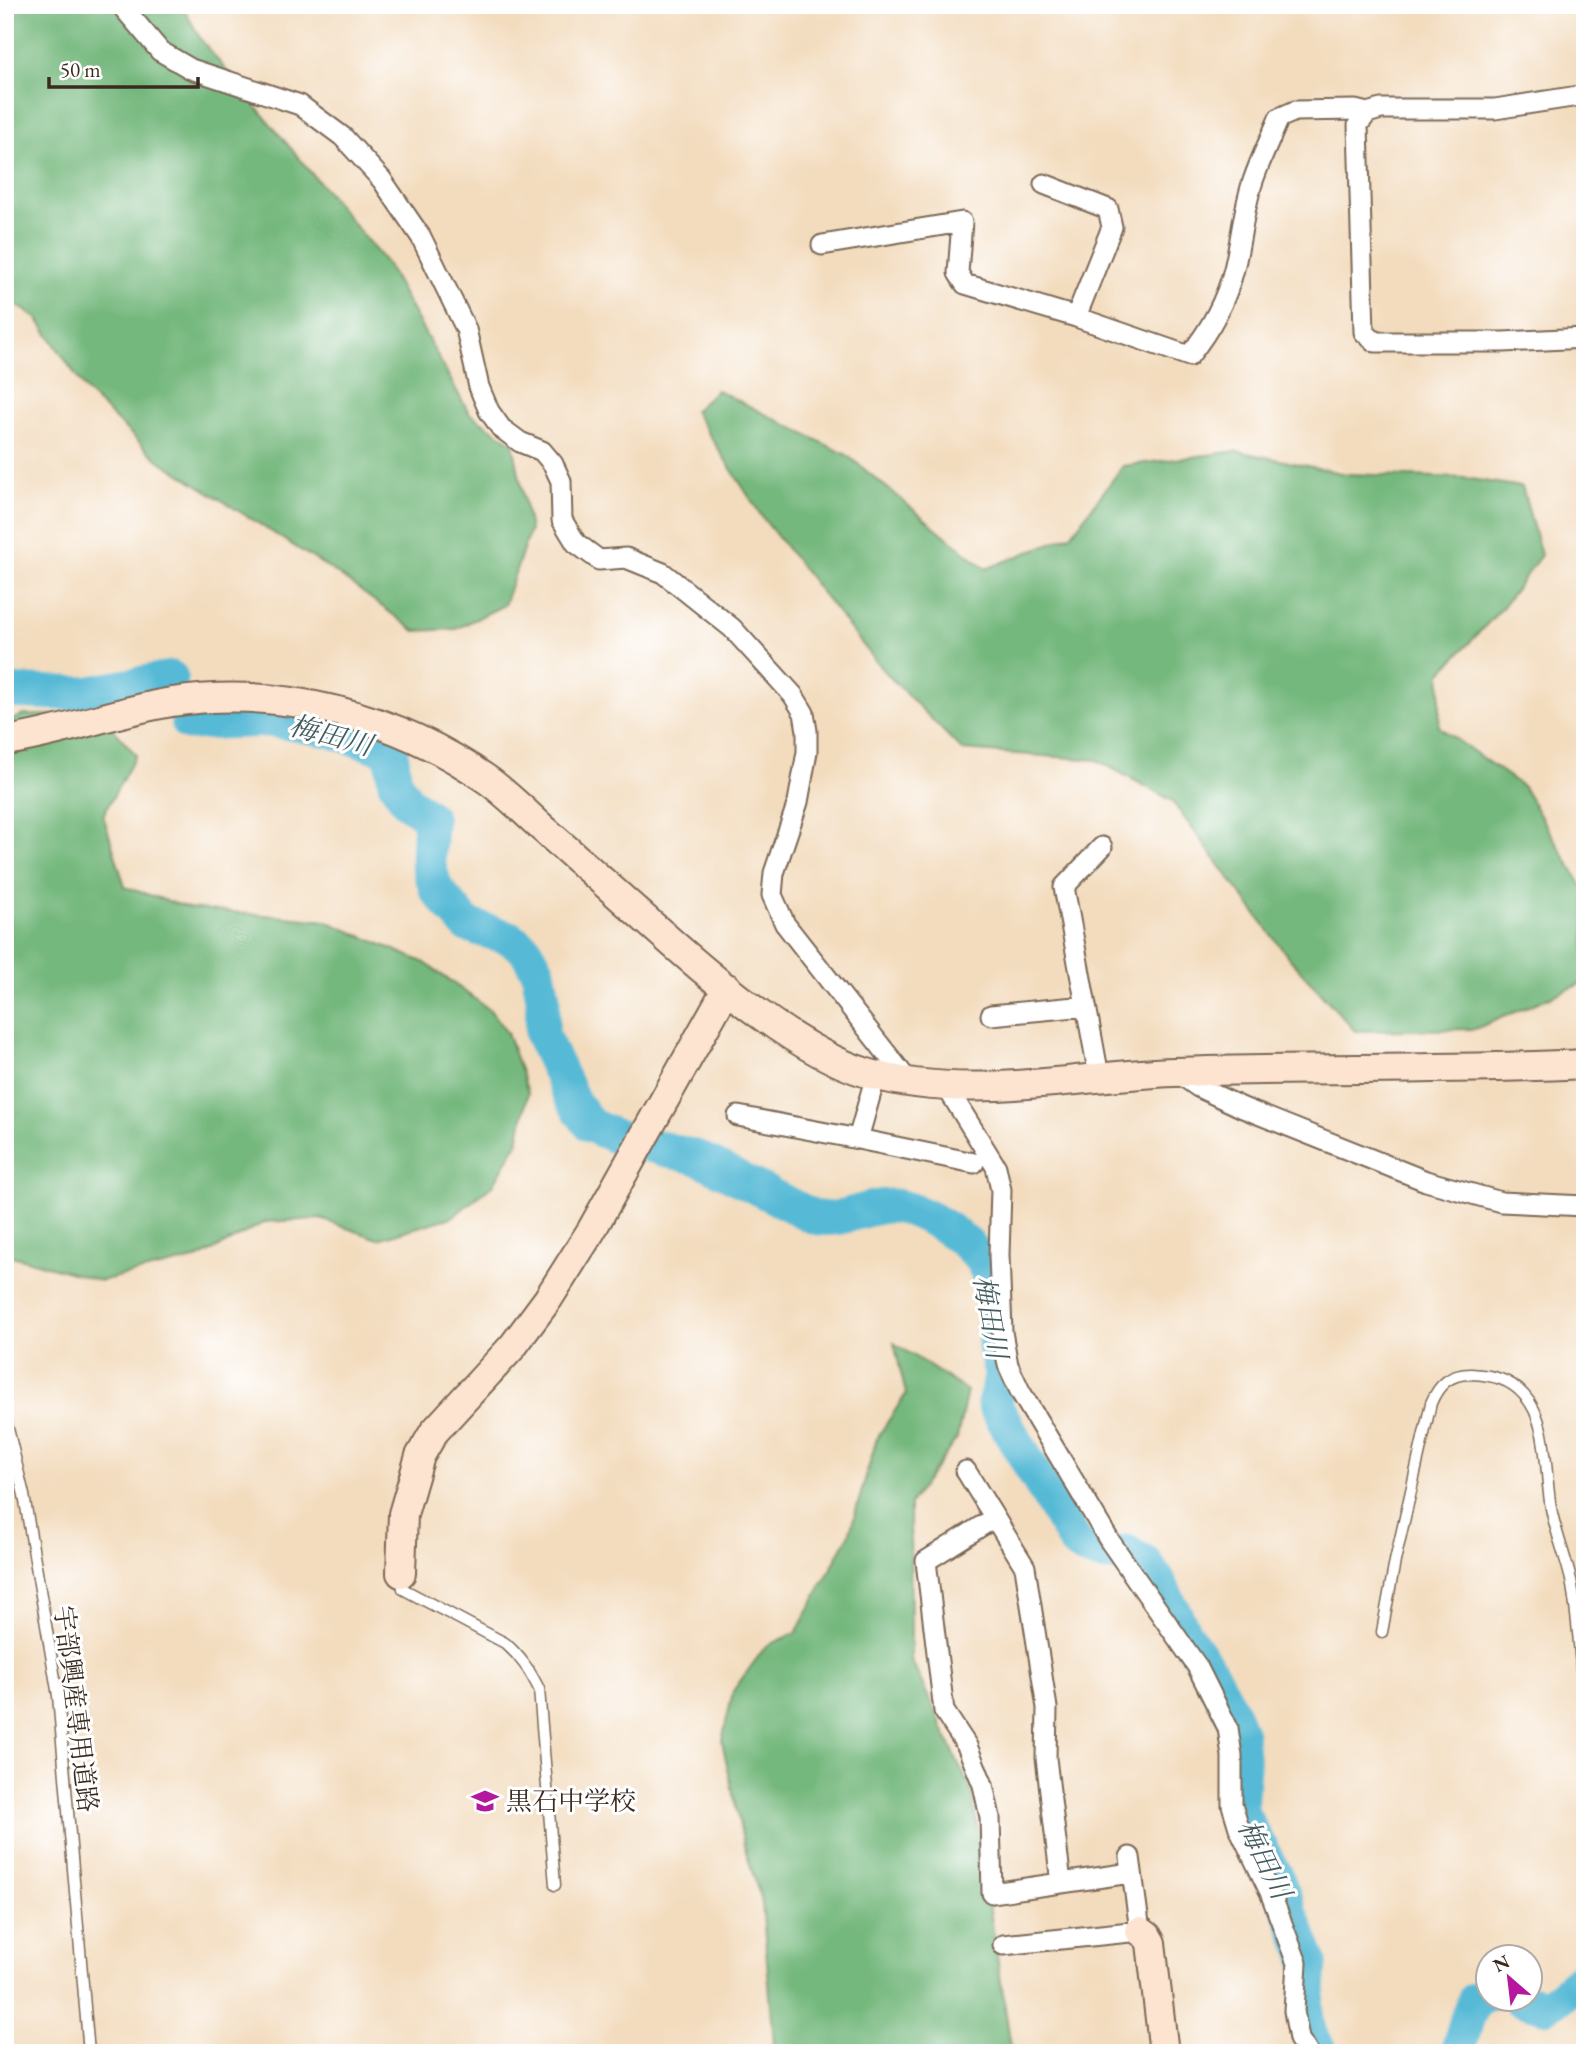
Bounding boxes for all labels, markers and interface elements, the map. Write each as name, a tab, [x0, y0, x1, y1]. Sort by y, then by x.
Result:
scale bar	[49, 46, 198, 90]
text: 50 m	[60, 56, 101, 83]
water label: 梅田川	[286, 707, 379, 764]
water label: 梅田川	[966, 1273, 1017, 1364]
street label: 宇部興産専用道路	[46, 1604, 106, 1814]
place label: 黒石中学校	[506, 1784, 636, 1818]
school or university icon: 黒石中学校	[470, 1786, 500, 1816]
water label: 梅田川	[1230, 1813, 1301, 1907]
north arrow	[1474, 1942, 1544, 2012]
text: N	[1489, 1948, 1514, 1978]

